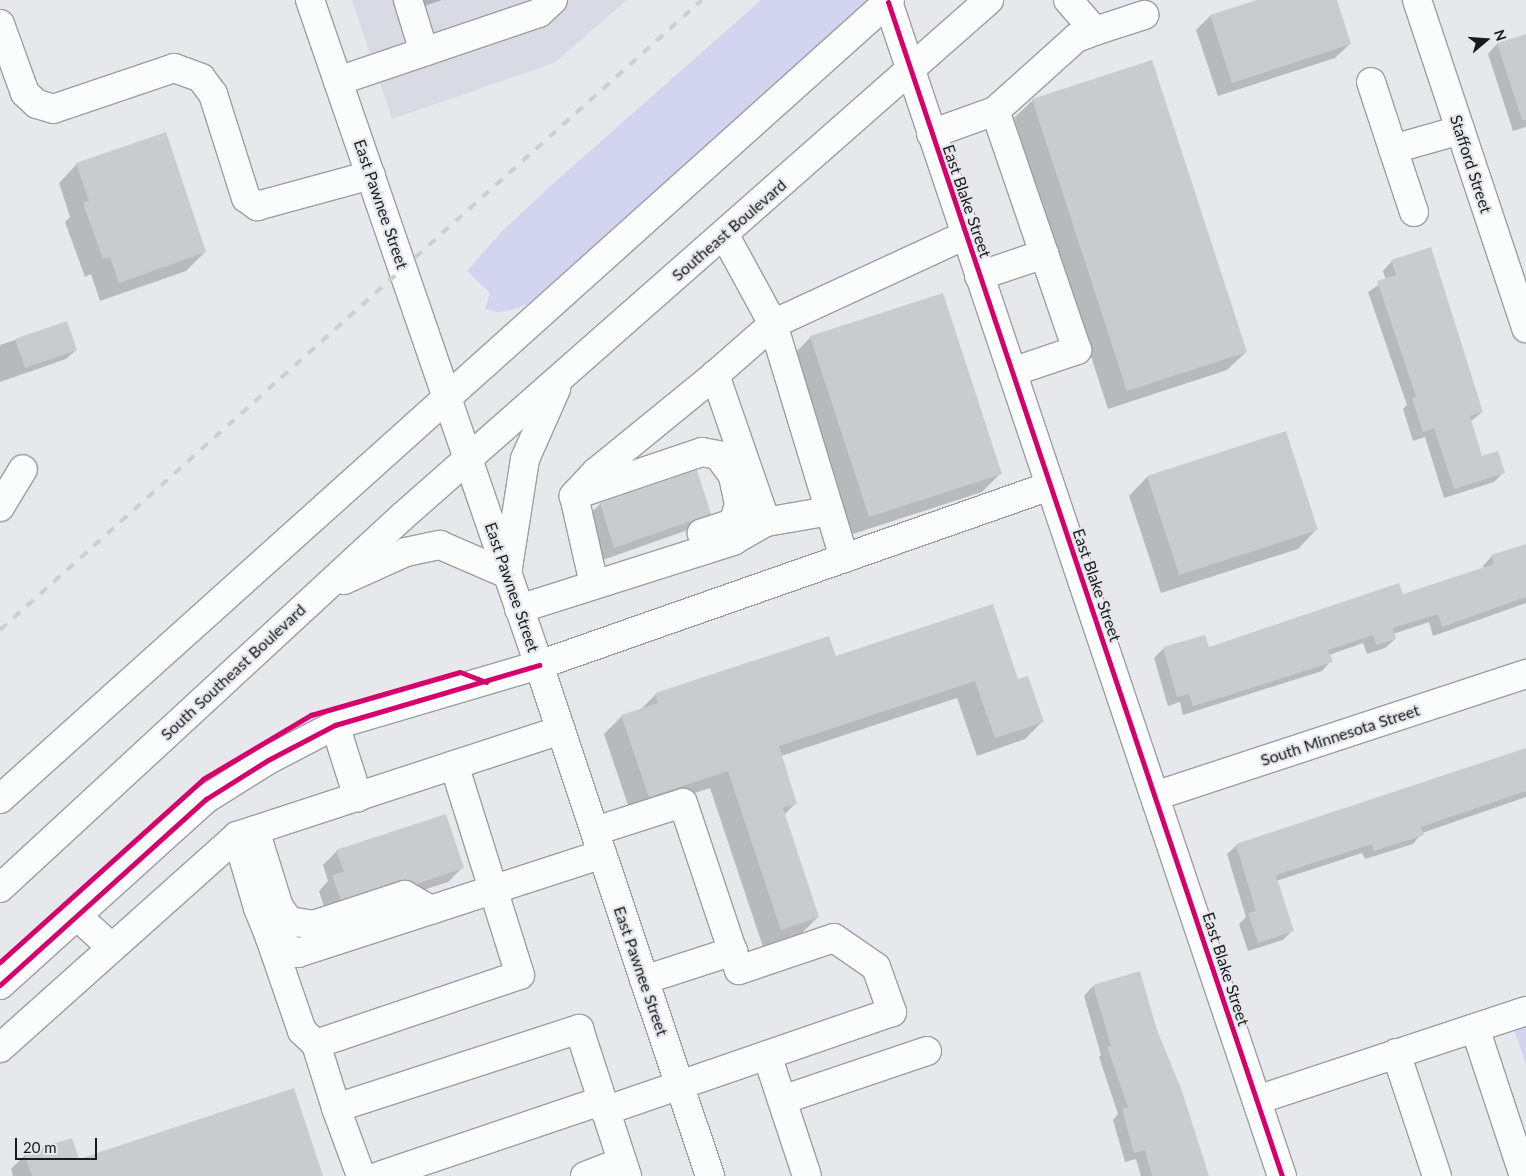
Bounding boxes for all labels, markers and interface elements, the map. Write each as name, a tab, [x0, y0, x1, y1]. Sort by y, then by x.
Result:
north arrow	[1461, 15, 1511, 65]
text: N	[1491, 27, 1510, 43]
street label: Stafford Street	[1446, 113, 1496, 215]
street label: East Pawnee Street	[350, 137, 412, 271]
street label: East Blake Street	[939, 142, 995, 260]
street label: Southeast Boulevard	[668, 175, 790, 285]
street label: East Pawnee Street	[481, 520, 543, 654]
street label: East Blake Street	[1069, 526, 1125, 644]
street label: South Southeast Boulevard	[157, 600, 309, 744]
street label: South Minnesota Street	[1258, 700, 1422, 770]
street label: East Pawnee Street	[610, 904, 672, 1038]
street label: East Blake Street	[1199, 910, 1253, 1028]
scale bar	[18, 1128, 100, 1160]
text: 20 m	[23, 1138, 57, 1156]

